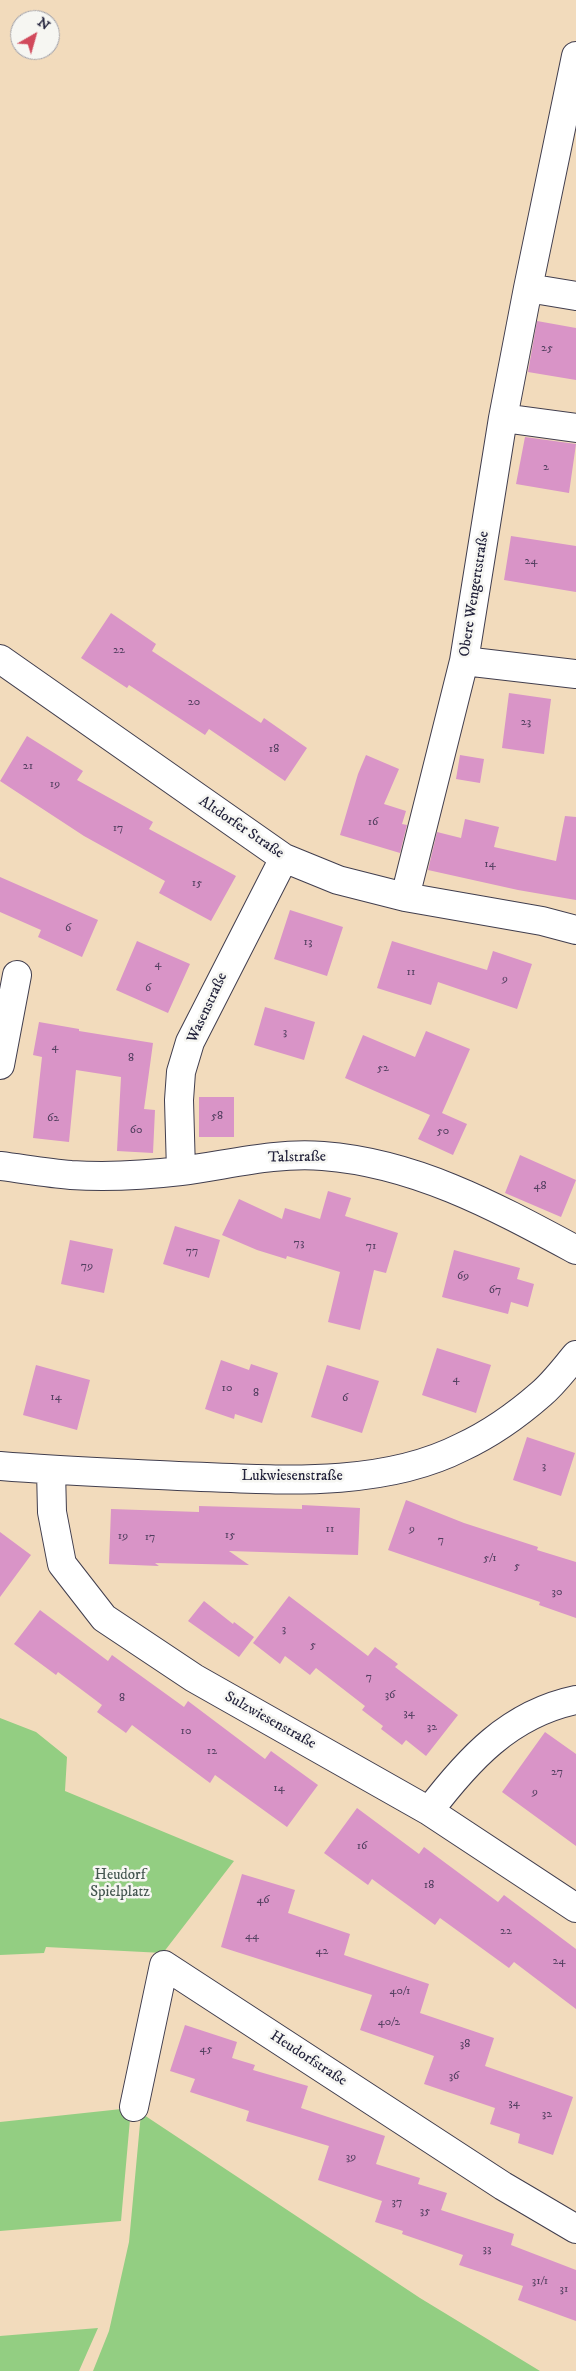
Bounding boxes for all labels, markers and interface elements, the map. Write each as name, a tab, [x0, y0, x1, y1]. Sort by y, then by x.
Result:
north arrow	[10, 10, 60, 60]
text: N	[34, 13, 54, 35]
house number: 25	[541, 342, 553, 356]
house number: 2	[543, 461, 549, 475]
street label: Obere Wengertstraße	[456, 530, 494, 658]
house number: 24	[525, 555, 537, 569]
house number: 22	[113, 644, 125, 658]
house number: 20	[188, 696, 200, 710]
house number: 23	[521, 716, 531, 730]
house number: 18	[269, 743, 279, 757]
house number: 21	[23, 760, 33, 774]
house number: 19	[50, 778, 60, 792]
street label: Altdorfer Straße	[195, 793, 287, 863]
house number: 16	[368, 816, 378, 830]
house number: 17	[113, 822, 123, 836]
house number: 14	[484, 858, 496, 872]
house number: 15	[192, 877, 202, 891]
house number: 6	[65, 922, 71, 936]
house number: 13	[304, 936, 312, 950]
house number: 4	[155, 958, 161, 972]
house number: 11	[407, 966, 415, 980]
street label: Wasenstraße	[184, 970, 232, 1046]
house number: 9	[502, 973, 508, 987]
house number: 6	[145, 982, 151, 996]
house number: 3	[283, 1026, 287, 1040]
house number: 4	[52, 1041, 58, 1055]
house number: 8	[128, 1052, 134, 1066]
house number: 52	[377, 1062, 389, 1076]
house number: 58	[211, 1110, 223, 1124]
house number: 62	[47, 1112, 59, 1126]
house number: 60	[130, 1124, 142, 1138]
house number: 50	[437, 1125, 449, 1139]
street label: Talstraße	[268, 1148, 326, 1168]
house number: 48	[534, 1180, 546, 1194]
house number: 73	[294, 1237, 304, 1251]
house number: 71	[366, 1240, 376, 1254]
house number: 77	[186, 1245, 198, 1259]
house number: 79	[81, 1260, 93, 1274]
house number: 69	[457, 1270, 469, 1284]
house number: 67	[489, 1284, 501, 1298]
house number: 4	[453, 1373, 459, 1387]
house number: 10	[222, 1382, 232, 1396]
house number: 8	[253, 1387, 259, 1401]
house number: 14	[50, 1391, 62, 1405]
house number: 6	[342, 1392, 348, 1406]
house number: 3	[542, 1460, 546, 1474]
street label: Lukwiesenstraße	[241, 1468, 343, 1486]
house number: 11	[326, 1523, 334, 1537]
house number: 9	[409, 1523, 415, 1537]
house number: 15	[225, 1529, 235, 1543]
house number: 19	[118, 1530, 128, 1544]
house number: 17	[145, 1531, 155, 1545]
house number: 7	[438, 1534, 444, 1548]
house number: 5/1	[483, 1552, 497, 1566]
house number: 5	[514, 1560, 520, 1574]
house number: 30	[552, 1586, 562, 1600]
house number: 3	[282, 1623, 286, 1637]
house number: 5	[310, 1639, 316, 1653]
house number: 7	[366, 1671, 372, 1685]
street label: Sulzwiesenstraße	[221, 1688, 319, 1754]
house number: 36	[385, 1689, 395, 1703]
house number: 8	[119, 1692, 125, 1706]
house number: 34	[403, 1707, 415, 1721]
house number: 32	[427, 1721, 437, 1735]
house number: 10	[181, 1725, 191, 1739]
house number: 12	[207, 1745, 217, 1759]
house number: 27	[551, 1766, 563, 1780]
house number: 14	[273, 1782, 285, 1796]
house number: 9	[532, 1786, 538, 1800]
house number: 16	[357, 1840, 367, 1854]
park label: Heudorf Spielplatz	[90, 1867, 150, 1902]
house number: 18	[424, 1879, 434, 1893]
house number: 46	[256, 1894, 270, 1908]
house number: 22	[500, 1925, 512, 1939]
house number: 44	[245, 1930, 259, 1944]
house number: 42	[316, 1945, 328, 1959]
house number: 24	[553, 1955, 565, 1969]
house number: 40/1	[389, 1985, 411, 1999]
house number: 40/2	[378, 2016, 400, 2030]
street label: Heudorfstraße	[266, 2027, 350, 2091]
house number: 38	[460, 2038, 470, 2052]
house number: 45	[200, 2043, 212, 2057]
house number: 36	[449, 2070, 459, 2084]
house number: 34	[508, 2097, 520, 2111]
house number: 32	[542, 2108, 552, 2122]
house number: 39	[346, 2151, 356, 2165]
house number: 37	[392, 2196, 402, 2210]
house number: 35	[420, 2205, 430, 2219]
house number: 33	[483, 2243, 491, 2257]
house number: 31/1	[532, 2275, 548, 2289]
house number: 31	[560, 2283, 568, 2297]

